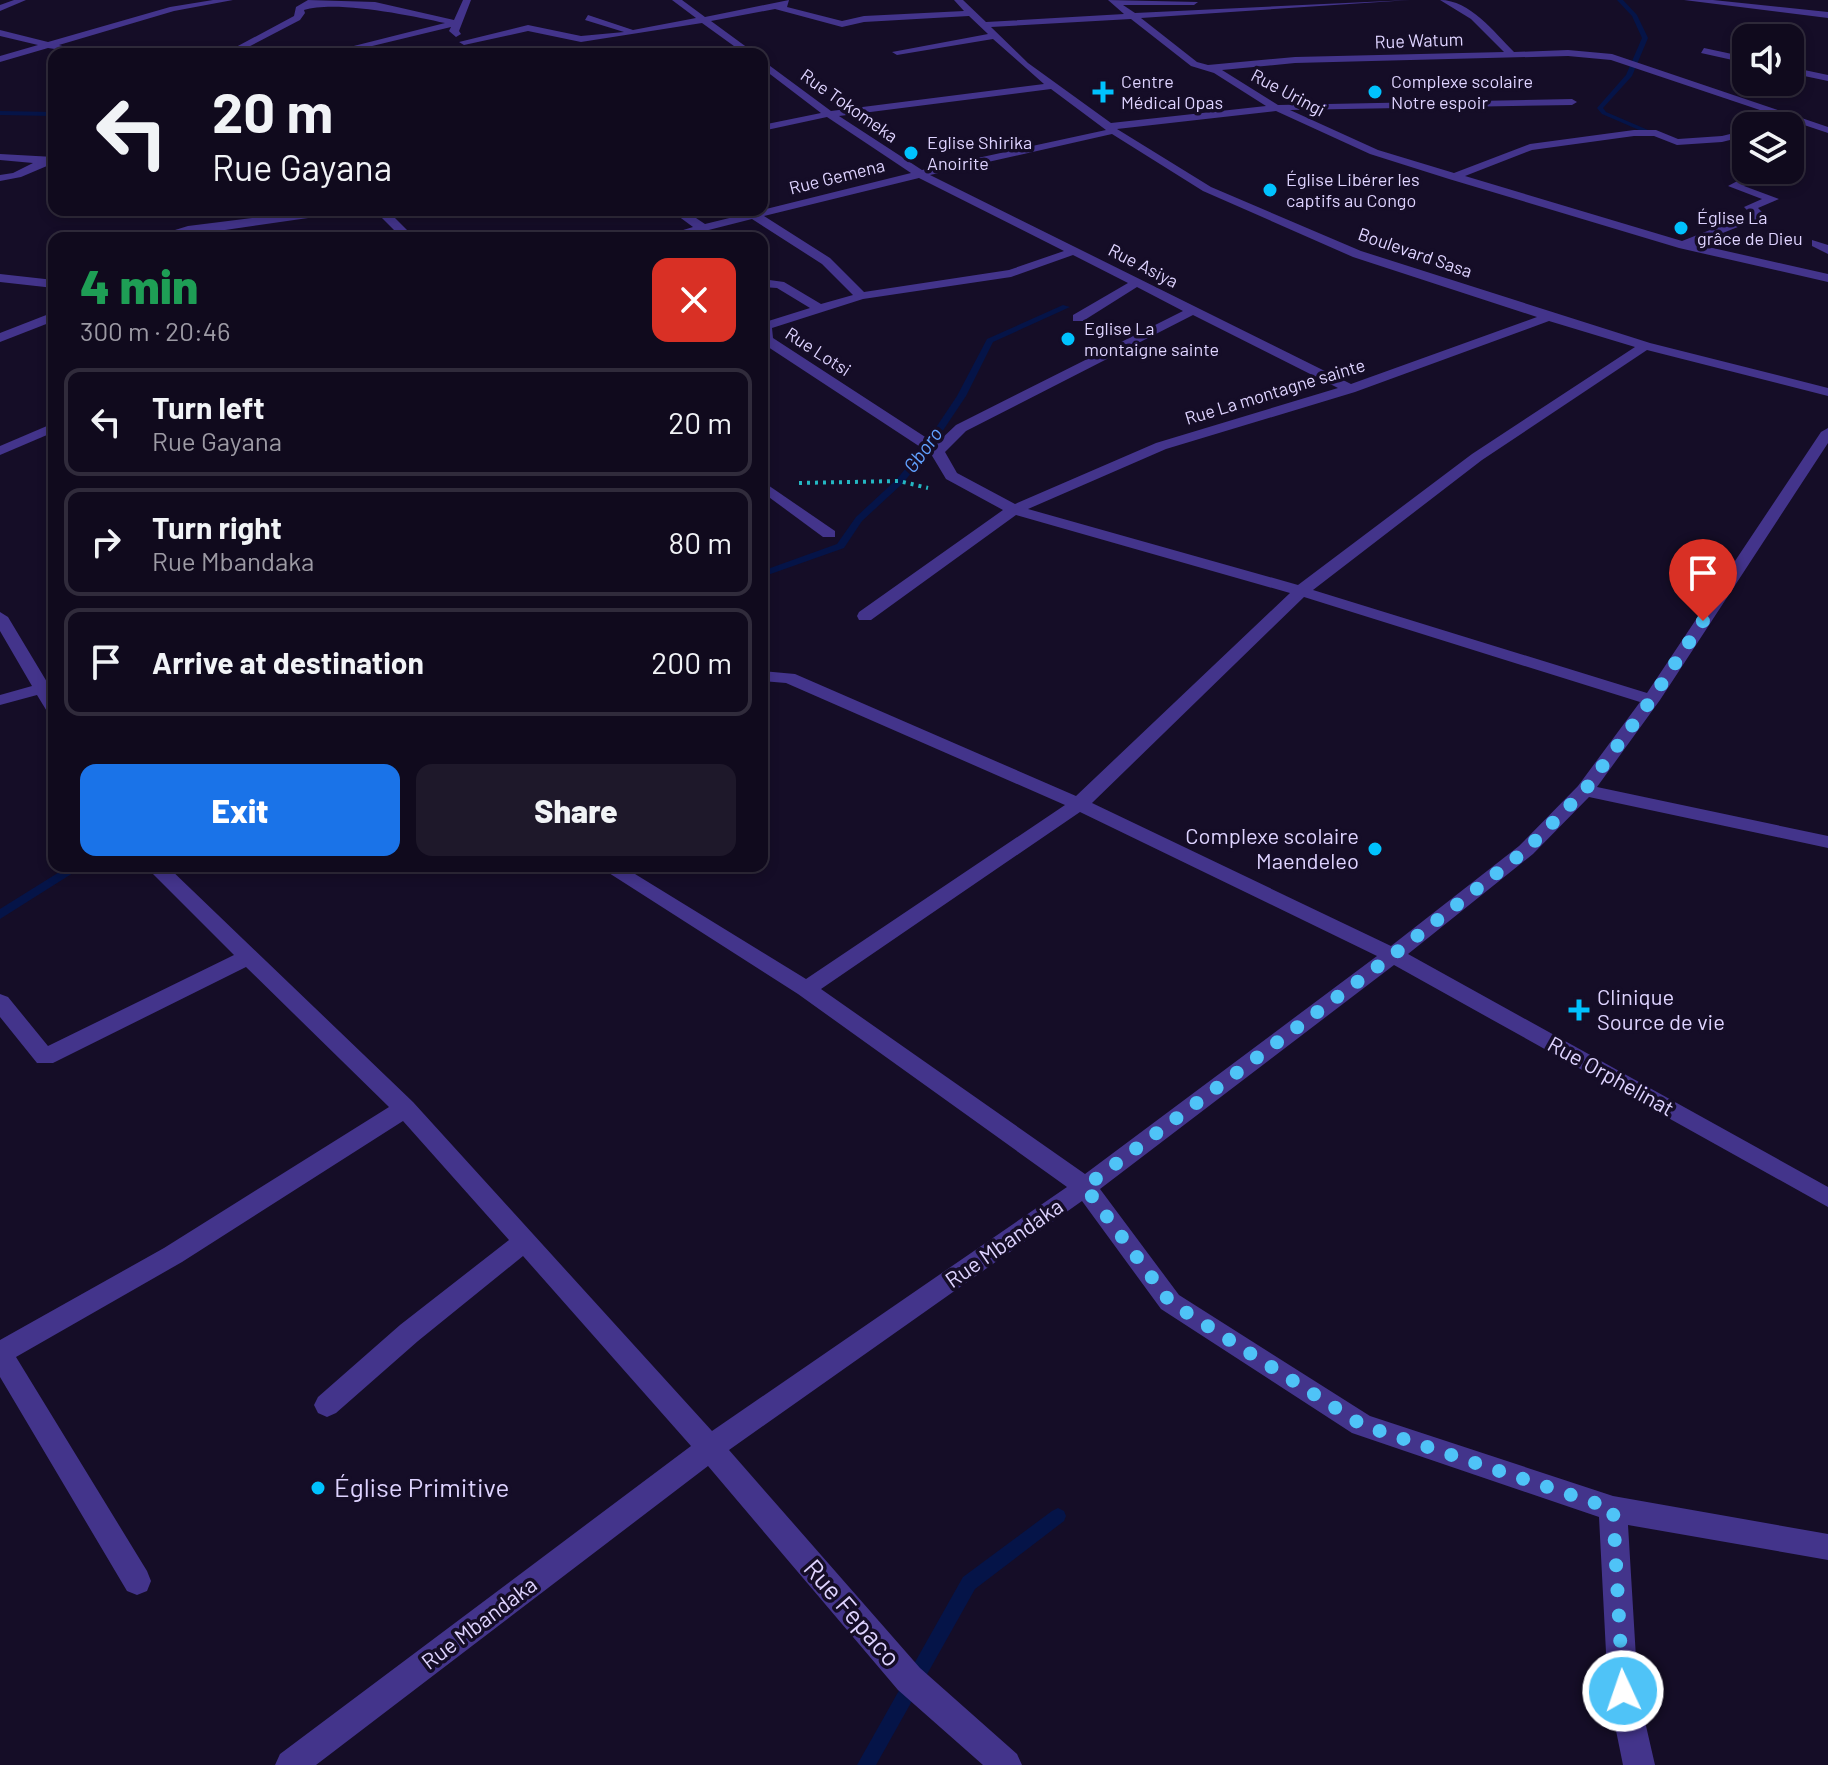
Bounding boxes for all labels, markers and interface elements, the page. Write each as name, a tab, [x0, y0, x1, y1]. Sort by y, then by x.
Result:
map controls	[1732, 24, 1804, 184]
button: sound	[1732, 24, 1804, 96]
street label: Rue Watum	[1374, 27, 1464, 53]
street label: Rue Uringi	[1248, 63, 1329, 121]
street label: Rue Tokomeka	[797, 64, 902, 147]
place label: Centre Médical Opas	[1121, 70, 1223, 113]
place label: Complexe scolaire Notre espoir	[1391, 70, 1533, 113]
text: 20 m	[212, 77, 333, 144]
icon: left	[80, 80, 184, 184]
marker: Centre Médical Opas	[1092, 81, 1114, 103]
marker: Complexe scolaire Notre espoir	[1366, 83, 1384, 101]
button: layers	[1732, 112, 1804, 184]
place label: Eglise Shirika Anoirite	[927, 131, 1032, 174]
marker: Eglise Shirika Anoirite	[902, 144, 920, 162]
text: Rue Gayana	[212, 145, 392, 188]
street label: Rue Gemena	[787, 154, 887, 199]
place label: Église Libérer les captifs au Congo	[1286, 168, 1420, 211]
marker: Église Libérer les captifs au Congo	[1261, 181, 1279, 199]
place label: Église La grâce de Dieu	[1697, 206, 1803, 249]
marker: Église La grâce de Dieu	[1672, 219, 1690, 237]
street label: Boulevard Sasa	[1355, 222, 1475, 282]
street label: Rue Asiya	[1105, 238, 1182, 292]
text: 4 min	[80, 256, 198, 314]
button: close	[652, 258, 736, 342]
text: 300 m · 20:46	[80, 315, 231, 346]
place label: Eglise La montaigne sainte	[1084, 317, 1219, 360]
street label: Rue Lotsi	[782, 322, 855, 380]
marker: Eglise La montaigne sainte	[1059, 330, 1077, 348]
street label: Rue La montagne sainte	[1182, 353, 1367, 429]
text: Turn left	[152, 389, 265, 425]
icon: left	[84, 400, 128, 444]
text: 20 m	[668, 404, 732, 440]
water label: Gboro	[898, 422, 947, 477]
text: Rue Gayana	[152, 425, 282, 456]
text: Turn right	[152, 509, 282, 545]
icon: right	[84, 520, 128, 564]
text: 80 m	[669, 524, 732, 560]
pin	[1669, 539, 1737, 621]
text: Rue Mbandaka	[152, 545, 314, 576]
icon: arrive	[1681, 551, 1725, 595]
icon: arrive	[84, 640, 128, 684]
text: Arrive at destination	[152, 644, 424, 680]
text: 200 m	[651, 644, 732, 680]
button: Exit	[80, 764, 400, 856]
button: Share	[416, 764, 736, 856]
place label: Complexe scolaire Maendeleo	[1185, 822, 1359, 873]
marker: Complexe scolaire Maendeleo	[1366, 840, 1384, 858]
place label: Clinique Source de vie	[1597, 983, 1725, 1034]
marker: Clinique Source de vie	[1568, 999, 1590, 1021]
street label: Rue Orphelinat	[1544, 1030, 1679, 1121]
street label: Rue Mbandaka	[940, 1192, 1067, 1292]
place label: Église Primitive	[334, 1471, 509, 1502]
marker: Église Primitive	[309, 1479, 327, 1497]
street label: Rue Fepaco	[798, 1552, 908, 1672]
street label: Rue Mbandaka	[416, 1570, 541, 1674]
position arrow	[1581, 1649, 1665, 1733]

